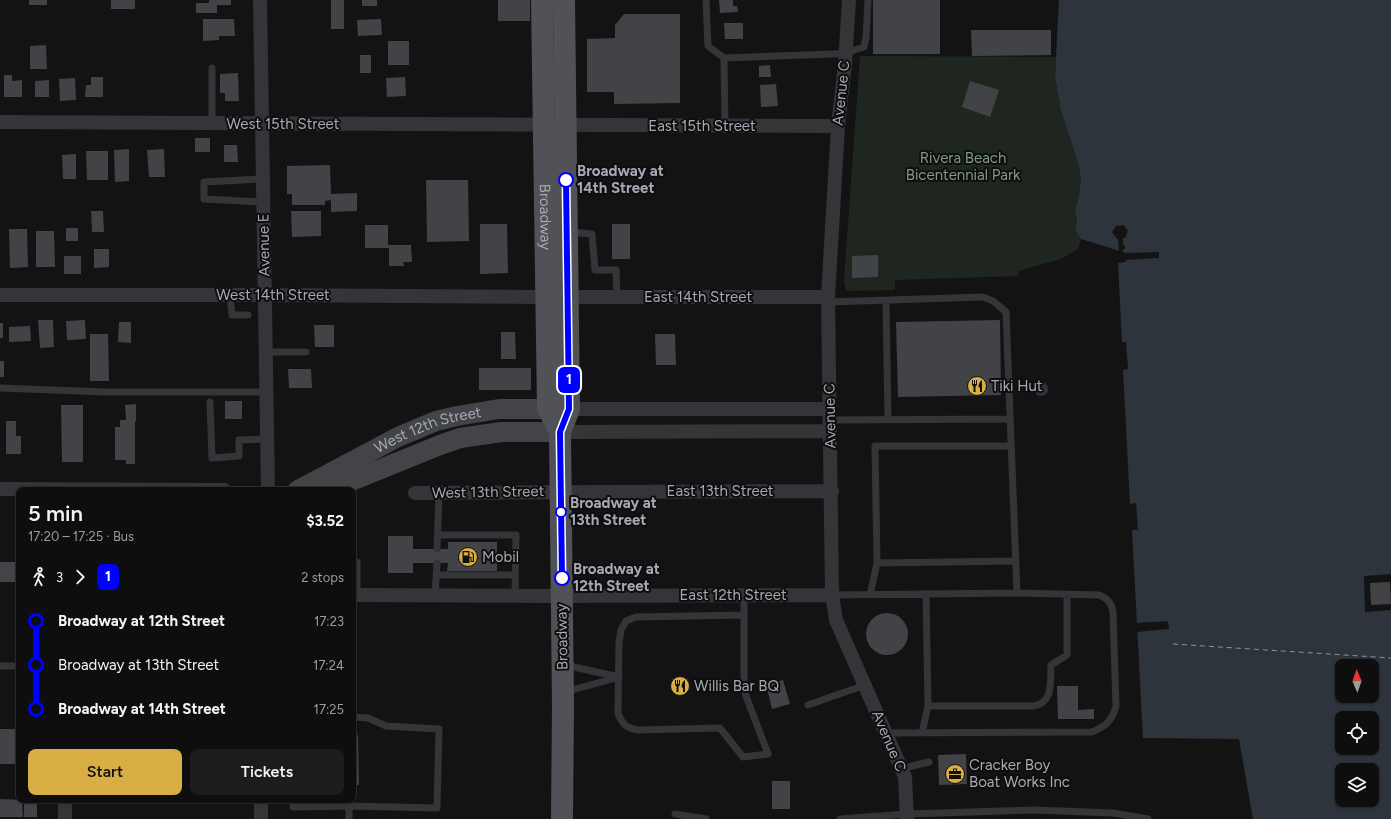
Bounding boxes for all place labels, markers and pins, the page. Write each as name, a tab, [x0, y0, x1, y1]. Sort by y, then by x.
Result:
place label: Broadway at 14th Street	[577, 162, 664, 197]
marker: Broadway at 14th Street	[558, 172, 574, 188]
restaurant icon: Tiki Hut	[966, 375, 988, 397]
place label: Tiki Hut	[991, 377, 1043, 395]
place label: Broadway at 13th Street	[570, 494, 657, 529]
marker: Broadway at 13th Street	[555, 506, 567, 518]
fuel station icon: Mobil	[457, 546, 479, 568]
place label: Mobil	[482, 548, 519, 566]
place label: Broadway at 12th Street	[573, 560, 660, 595]
marker: Broadway at 12th Street	[554, 570, 570, 586]
restaurant icon: Willis Bar BQ	[669, 675, 691, 697]
place label: Willis Bar BQ	[694, 677, 779, 695]
place label: Cracker Boy Boat Works Inc	[969, 756, 1070, 791]
office icon: Cracker Boy Boat Works Inc	[944, 763, 966, 785]

